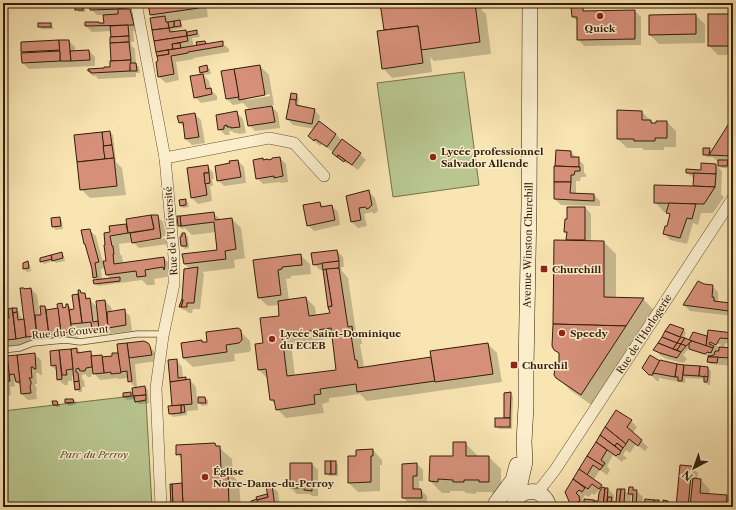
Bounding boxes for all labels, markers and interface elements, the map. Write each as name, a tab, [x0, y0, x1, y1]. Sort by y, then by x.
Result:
marker: Quick	[595, 11, 605, 21]
place label: Quick	[585, 22, 616, 35]
place label: Lycée professionnel Salvador Allende	[441, 145, 544, 170]
marker: Lycée professionnel Salvador Allende	[428, 152, 438, 162]
street label: Avenue Winston Churchill	[520, 182, 536, 309]
street label: Rue de l'Université	[161, 186, 181, 276]
place label: Churchill	[552, 263, 602, 276]
marker: Churchill	[539, 264, 549, 274]
street label: Rue de l'Horlogerie	[613, 291, 675, 376]
street label: Rue du Couvent	[31, 322, 109, 342]
place label: Lycée Saint-Dominique du ECEB	[280, 327, 401, 352]
place label: Speedy	[570, 327, 609, 340]
marker: Speedy	[557, 328, 567, 338]
marker: Lycée Saint-Dominique du ECEB	[267, 334, 277, 344]
place label: Churchil	[522, 359, 568, 372]
marker: Churchil	[509, 360, 519, 370]
park label: Parc du Perroy	[59, 448, 128, 461]
north arrow	[674, 448, 714, 488]
place label: Église Notre-Dame-du-Perroy	[213, 465, 335, 490]
text: N	[679, 467, 696, 484]
marker: Église Notre-Dame-du-Perroy	[200, 472, 210, 482]

